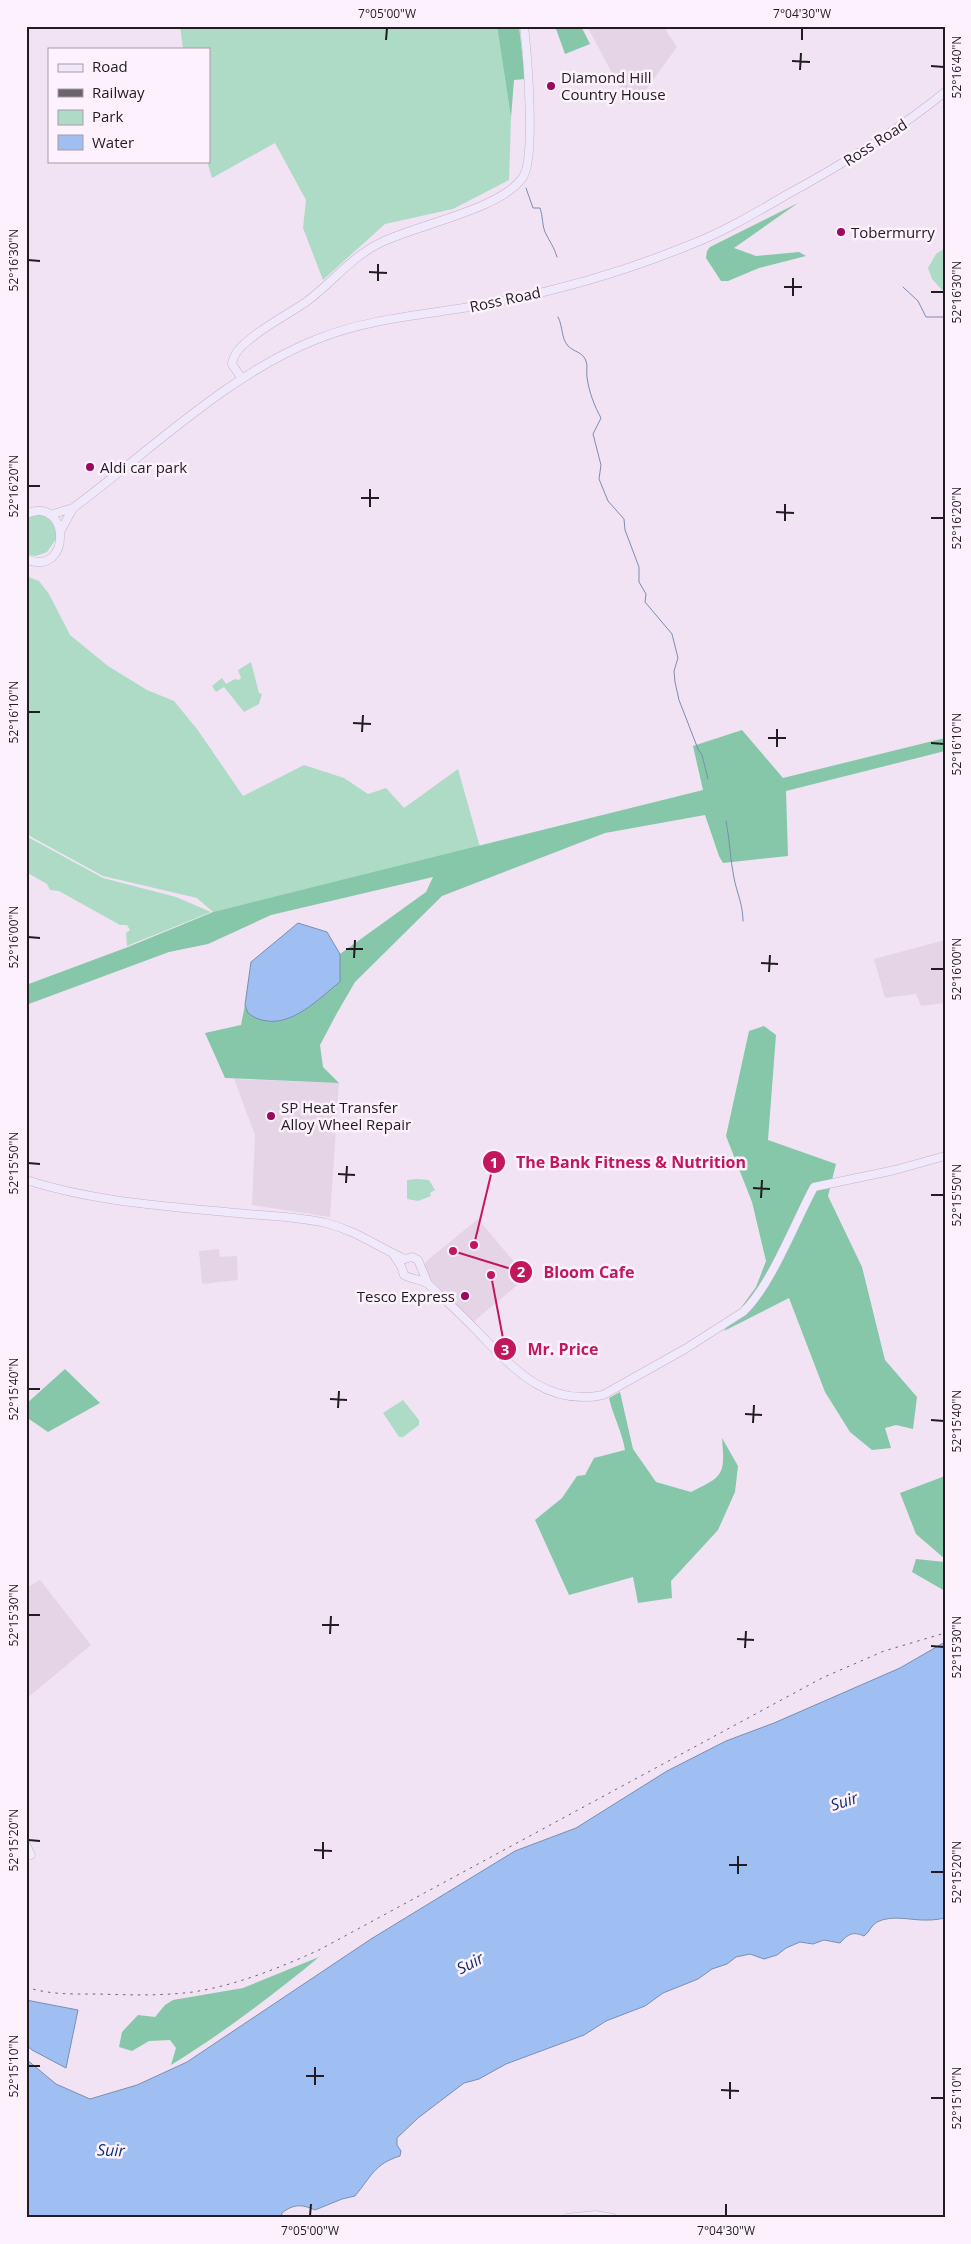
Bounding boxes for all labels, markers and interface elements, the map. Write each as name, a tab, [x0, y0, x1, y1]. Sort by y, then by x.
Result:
text: 7°05'00"W	[358, 5, 416, 22]
text: 7°04'30"W	[773, 5, 831, 22]
text: 52°16'40"N	[948, 36, 965, 98]
legend	[48, 48, 210, 162]
text: Road	[92, 56, 128, 76]
place label: Diamond Hill Country House	[561, 67, 666, 104]
marker: Diamond Hill Country House	[545, 80, 557, 92]
text: Railway	[92, 82, 145, 102]
text: Park	[92, 106, 123, 126]
street label: Ross Road	[839, 114, 911, 170]
text: Water	[92, 132, 134, 152]
place label: Tobermurry	[851, 222, 935, 242]
marker: Tobermurry	[835, 226, 847, 238]
text: 52°16'30"N	[5, 229, 22, 291]
text: 52°16'30"N	[948, 261, 965, 323]
street label: Ross Road	[468, 282, 542, 316]
text: 52°16'20"N	[5, 455, 22, 517]
place label: Aldi car park	[100, 457, 187, 477]
marker: Aldi car park	[84, 461, 96, 473]
text: 52°16'20"N	[948, 487, 965, 549]
text: 52°16'10"N	[5, 681, 22, 743]
text: 52°16'10"N	[948, 713, 965, 775]
text: 52°16'00"N	[5, 906, 22, 968]
text: 52°16'00"N	[948, 938, 965, 1000]
place label: SP Heat Transfer Alloy Wheel Repair	[281, 1097, 411, 1134]
marker: SP Heat Transfer Alloy Wheel Repair	[265, 1110, 277, 1122]
text: 52°15'50"N	[5, 1132, 22, 1194]
callout: The Bank Fitness & Nutrition	[481, 1147, 756, 1178]
text: The Bank Fitness & Nutrition	[516, 1151, 746, 1173]
text: 1	[490, 1152, 498, 1172]
text: 52°15'50"N	[948, 1164, 965, 1226]
callout: Bloom Cafe	[509, 1256, 644, 1287]
text: 2	[517, 1261, 526, 1281]
text: Bloom Cafe	[544, 1261, 634, 1283]
place label: Tesco Express	[357, 1286, 455, 1306]
marker: Tesco Express	[459, 1290, 471, 1302]
callout: Mr. Price	[492, 1334, 608, 1365]
text: Mr. Price	[528, 1338, 598, 1360]
text: 3	[501, 1339, 509, 1359]
text: 52°15'40"N	[5, 1358, 22, 1420]
text: 52°15'40"N	[948, 1390, 965, 1452]
text: 52°15'30"N	[5, 1584, 22, 1646]
text: 52°15'30"N	[948, 1616, 965, 1678]
water label: Suir	[827, 1786, 861, 1816]
text: 52°15'20"N	[5, 1809, 22, 1871]
text: 52°15'20"N	[948, 1841, 965, 1903]
water label: Suir	[453, 1946, 488, 1979]
text: 52°15'10"N	[5, 2035, 22, 2097]
text: 52°15'10"N	[948, 2067, 965, 2129]
water label: Suir	[97, 2139, 126, 2161]
text: 7°05'00"W	[281, 2222, 339, 2239]
text: 7°04'30"W	[697, 2222, 755, 2239]

